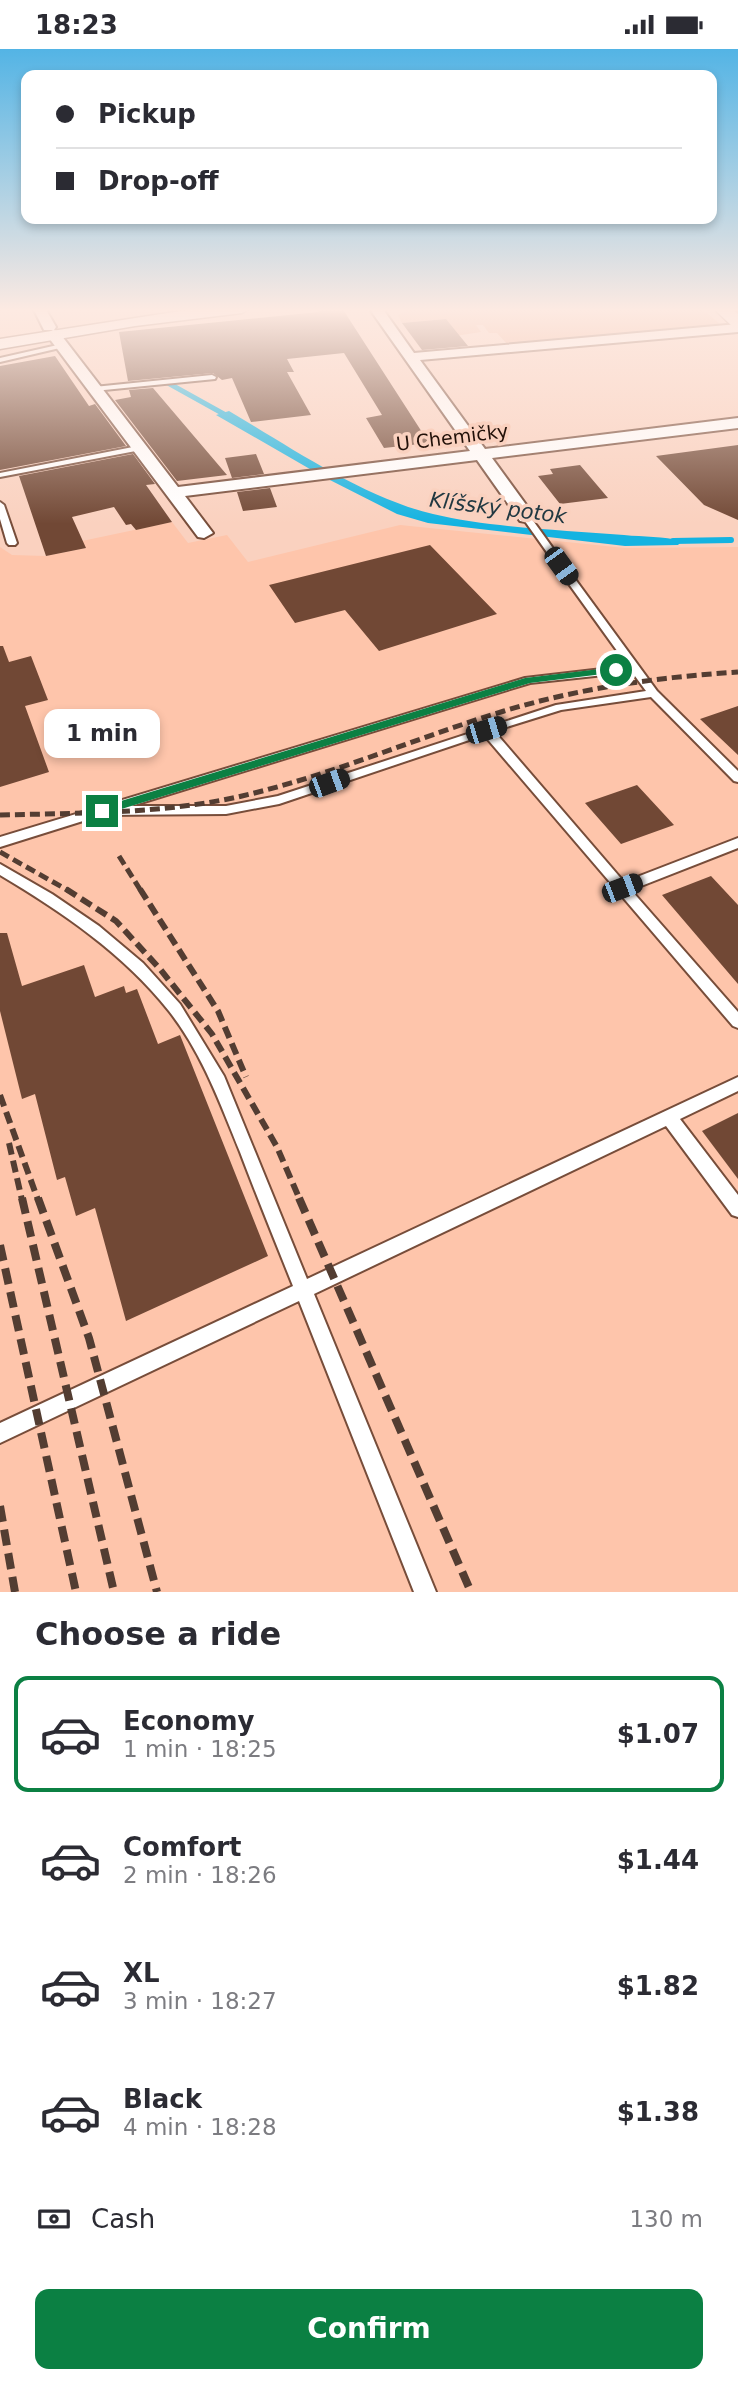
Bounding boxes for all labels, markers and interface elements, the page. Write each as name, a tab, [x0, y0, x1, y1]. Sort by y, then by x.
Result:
text: 18:23	[35, 10, 118, 40]
text: Pickup	[98, 99, 196, 129]
text: Drop-off	[98, 166, 219, 196]
street label: U Chemičky	[395, 419, 509, 455]
water label: Klíšský potok	[428, 488, 569, 528]
car	[541, 543, 582, 589]
route start	[600, 654, 632, 686]
callout: 1 min	[44, 709, 160, 759]
car	[463, 714, 510, 746]
text: 1 min	[66, 720, 138, 746]
car	[306, 766, 353, 800]
route end	[86, 795, 118, 827]
car	[599, 871, 646, 905]
text: Choose a ride	[35, 1615, 281, 1653]
icon: car	[39, 1703, 102, 1766]
text: Economy	[123, 1706, 254, 1736]
text: $1.07	[617, 1719, 699, 1749]
text: 1 min · 18:25	[123, 1736, 277, 1762]
icon: car	[39, 1829, 102, 1892]
text: Comfort	[123, 1832, 241, 1862]
text: $1.44	[617, 1845, 699, 1875]
text: 2 min · 18:26	[123, 1862, 277, 1888]
icon: car	[39, 1955, 102, 2018]
text: XL	[123, 1958, 160, 1988]
text: $1.82	[617, 1971, 699, 2001]
text: 3 min · 18:27	[123, 1988, 277, 2014]
icon: car	[39, 2081, 102, 2144]
text: Black	[123, 2084, 202, 2114]
text: $1.38	[617, 2097, 699, 2127]
text: 4 min · 18:28	[123, 2114, 277, 2140]
icon: cash	[35, 2200, 73, 2238]
text: Cash	[91, 2204, 155, 2234]
text: 130 m	[629, 2206, 703, 2232]
button: Confirm	[35, 2289, 703, 2369]

